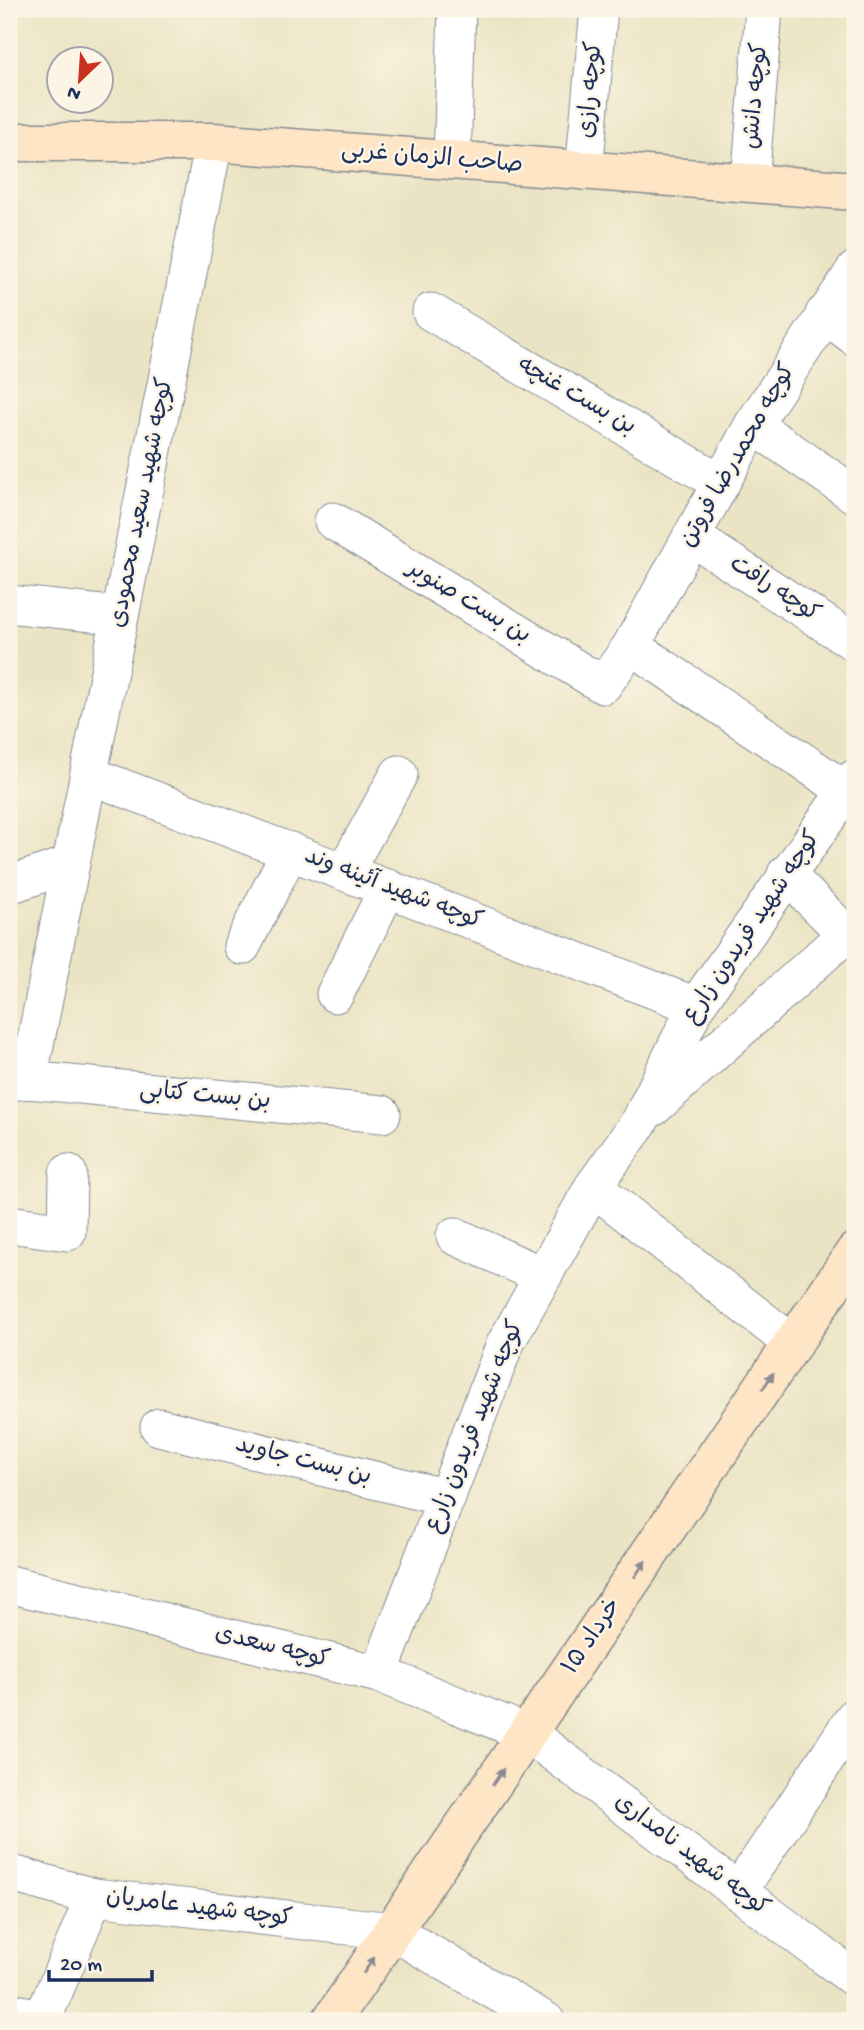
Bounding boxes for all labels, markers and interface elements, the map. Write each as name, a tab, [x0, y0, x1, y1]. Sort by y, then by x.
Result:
street label: کوچه رازی	[573, 40, 611, 140]
street label: کوچه دانش	[738, 42, 776, 150]
north arrow	[46, 46, 116, 116]
text: N	[64, 79, 85, 105]
street label: صاحب الزمان غربی	[340, 137, 524, 181]
street label: بن بست غنچه	[511, 351, 641, 443]
street label: کوچه محمدرضا فروتن	[675, 359, 803, 553]
street label: کوچه شهید سعید محمودی	[105, 376, 181, 630]
street label: کوچه رافت	[723, 550, 825, 630]
street label: بن بست صنوبر	[399, 554, 535, 651]
street label: کوچه شهید فریدون زارع	[678, 826, 828, 1030]
street label: کوچه شهید آئینه وند	[300, 841, 487, 937]
street label: بن بست کتابی	[138, 1077, 272, 1117]
street label: کوچه شهید فریدون زارع	[420, 1316, 532, 1538]
one-way arrow	[761, 1372, 775, 1390]
street label: بن بست جاوید	[232, 1431, 374, 1493]
one-way arrow	[633, 1559, 646, 1579]
street label: ۱۵ خرداد	[557, 1593, 629, 1681]
street label: کوچه سعدی	[212, 1620, 332, 1676]
one-way arrow	[491, 1767, 504, 1787]
street label: کوچه شهید نامداری	[608, 1788, 774, 1924]
street label: کوچه شهید عامریان	[104, 1883, 294, 1935]
scale bar	[49, 1939, 152, 1983]
text: 20 m	[60, 1954, 102, 1979]
one-way arrow	[363, 1955, 376, 1975]

